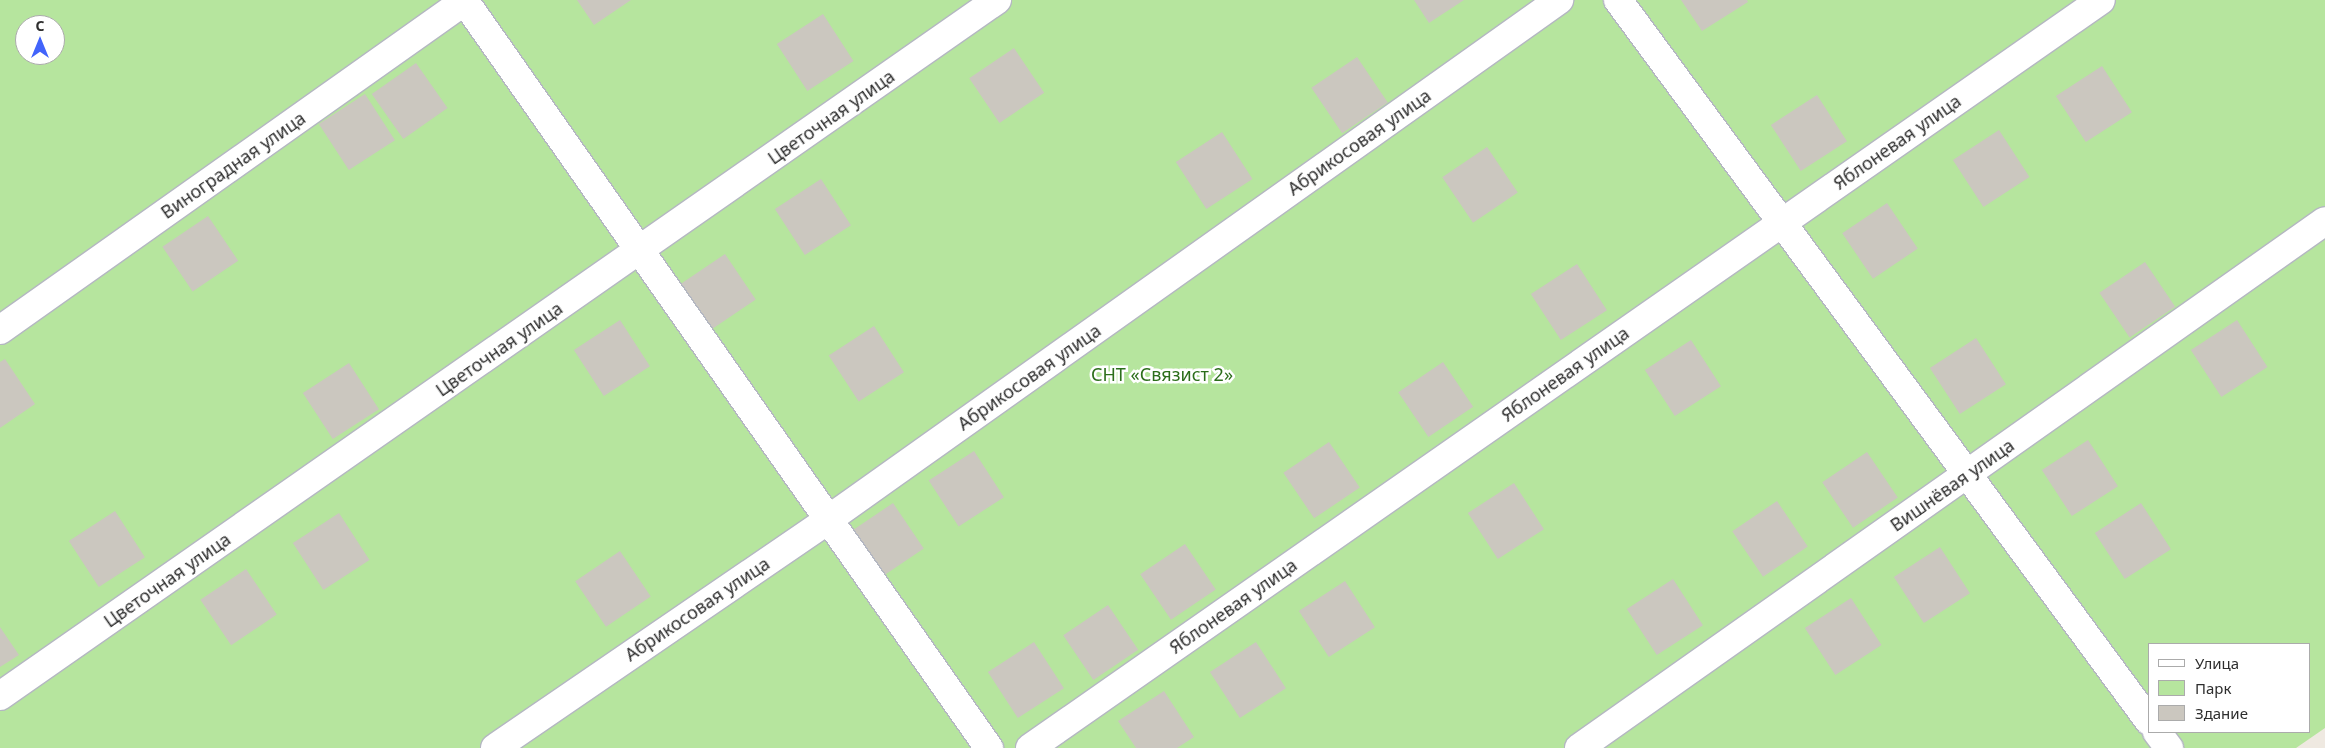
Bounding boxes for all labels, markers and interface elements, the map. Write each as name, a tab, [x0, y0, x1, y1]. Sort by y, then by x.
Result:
north arrow	[15, 15, 65, 65]
text: С	[35, 16, 45, 35]
street label: Цветочная улица	[764, 65, 898, 169]
street label: Абрикосовая улица	[1283, 84, 1435, 200]
street label: Яблоневая улица	[1829, 90, 1965, 194]
street label: Виноградная улица	[157, 107, 309, 223]
street label: Цветочная улица	[432, 297, 566, 401]
street label: Абрикосовая улица	[953, 319, 1105, 435]
street label: Яблоневая улица	[1497, 322, 1633, 426]
park label: СНТ «Связист 2»	[1091, 363, 1233, 385]
street label: Вишнёвая улица	[1886, 434, 2018, 536]
street label: Цветочная улица	[100, 528, 234, 632]
street label: Абрикосовая улица	[621, 553, 773, 665]
street label: Яблоневая улица	[1165, 554, 1301, 658]
legend	[2148, 643, 2310, 733]
text: Улица	[2195, 653, 2239, 673]
text: Парк	[2195, 678, 2231, 698]
text: Здание	[2195, 703, 2248, 723]

